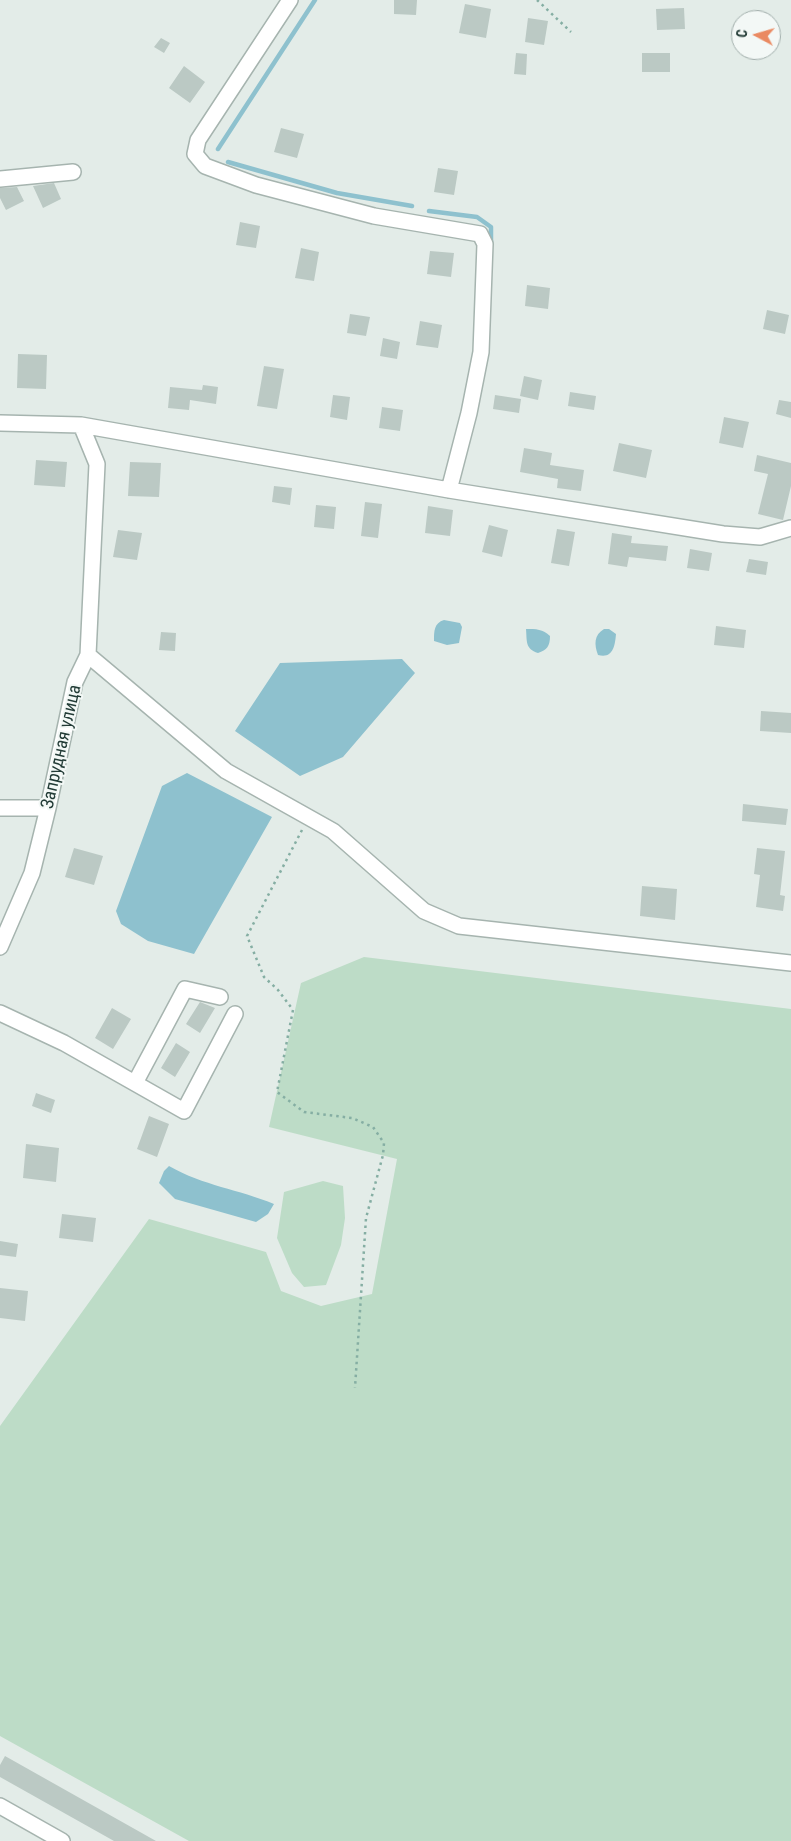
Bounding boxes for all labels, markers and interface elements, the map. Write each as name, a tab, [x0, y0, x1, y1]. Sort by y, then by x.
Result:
north arrow	[731, 10, 781, 60]
text: С	[734, 29, 750, 38]
street label: Запрудная улица	[37, 683, 87, 811]

